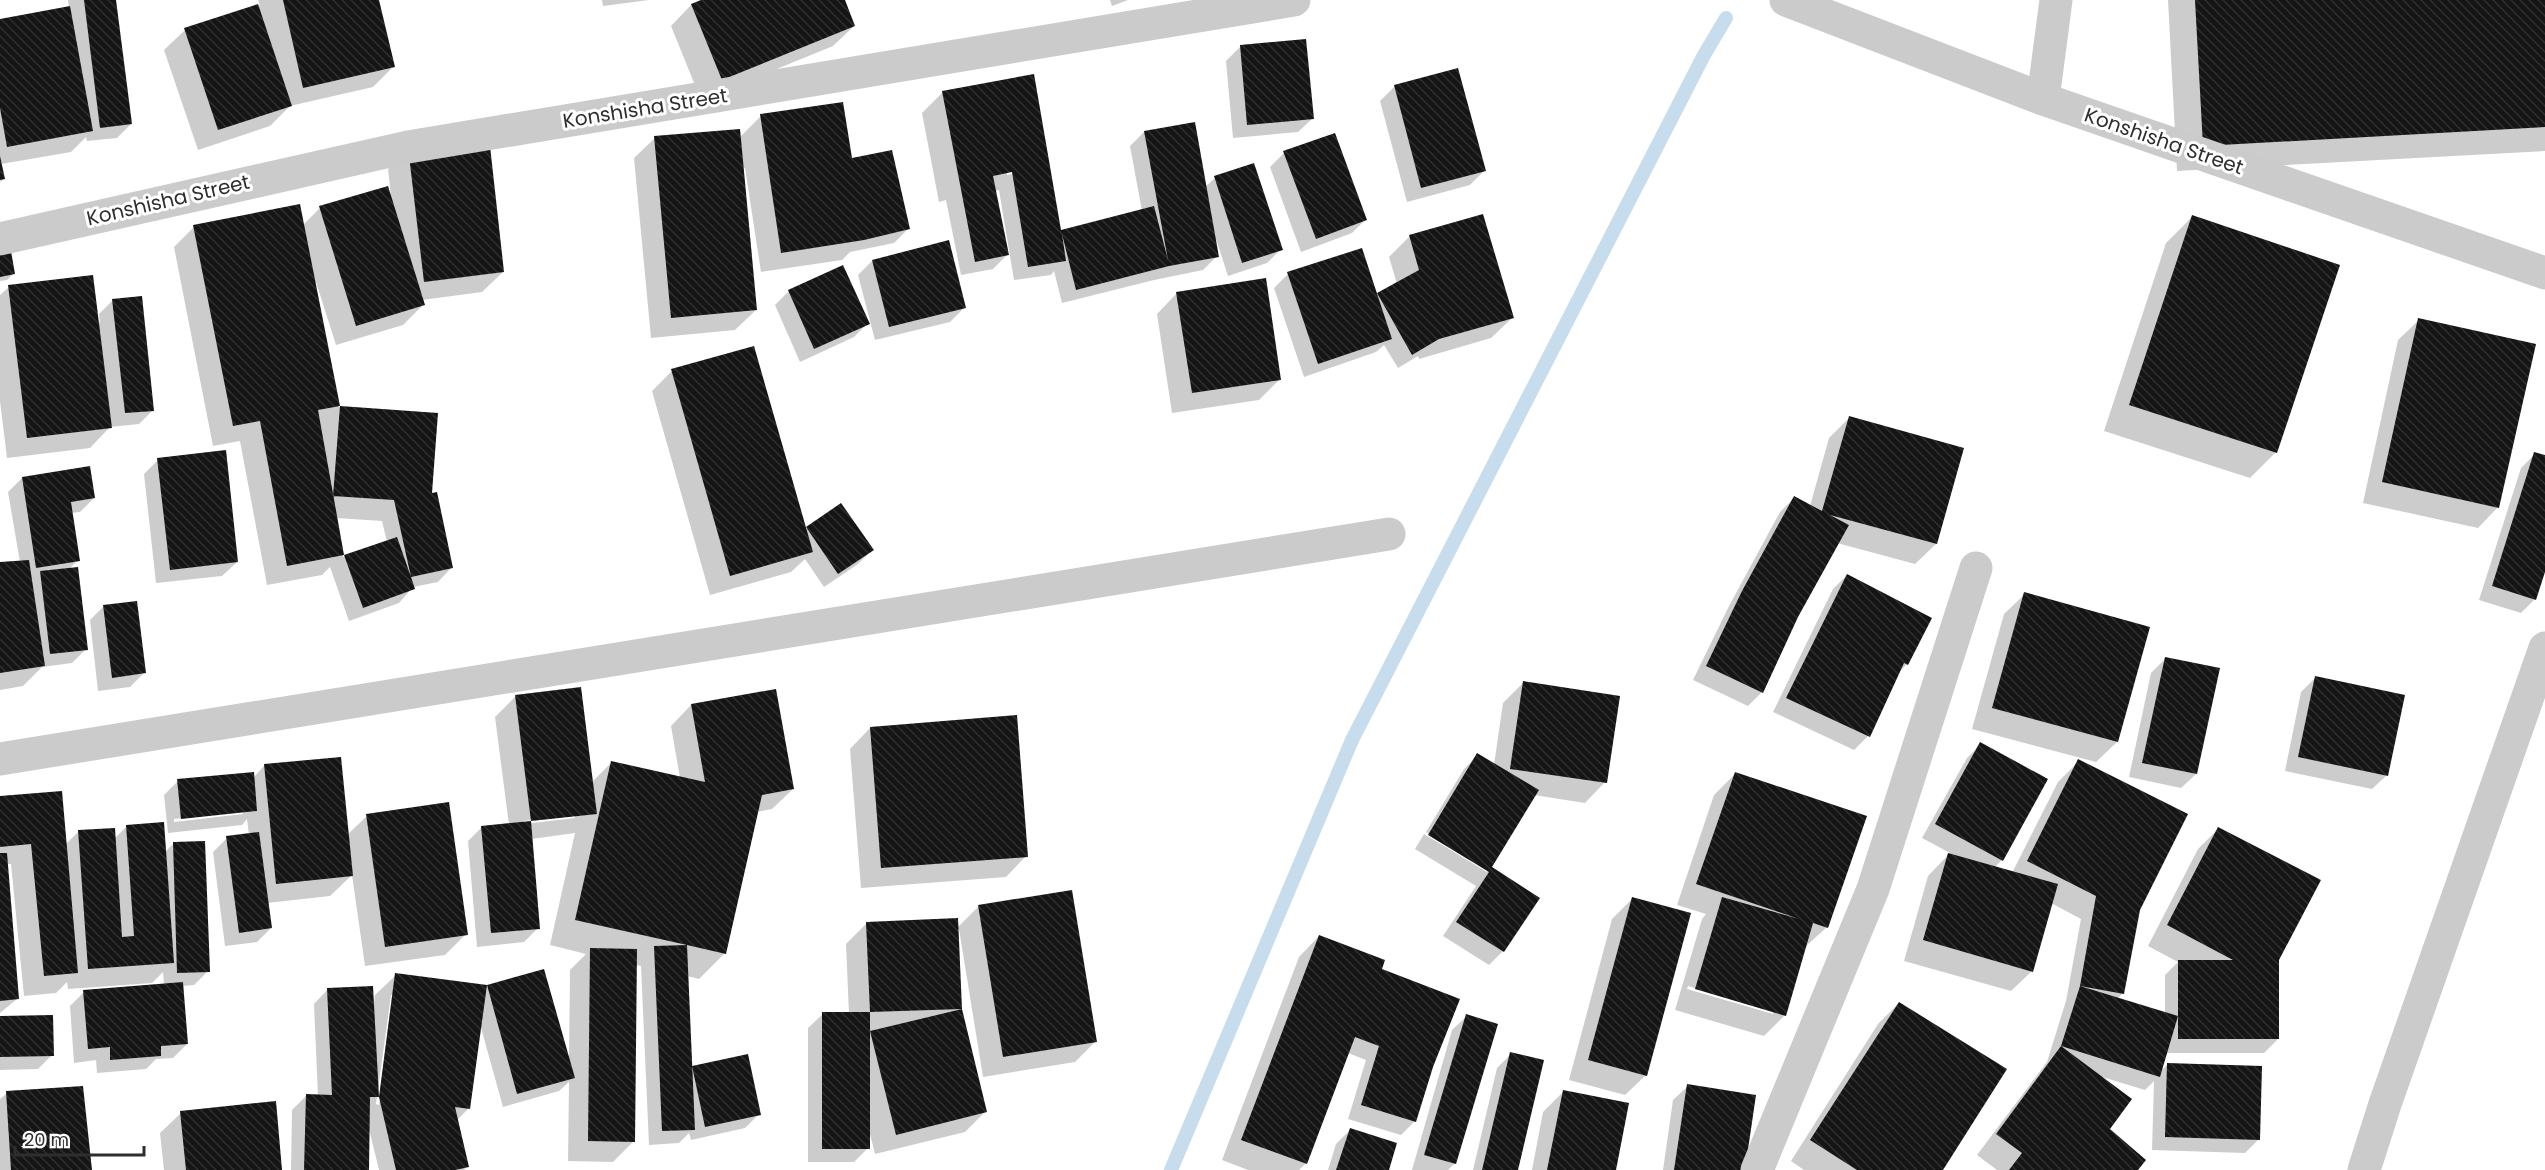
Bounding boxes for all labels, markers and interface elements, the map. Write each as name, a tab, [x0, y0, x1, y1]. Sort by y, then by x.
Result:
street label: Konshisha Street	[561, 81, 729, 135]
street label: Konshisha Street	[2081, 101, 2247, 181]
street label: Konshisha Street	[84, 168, 252, 232]
scale bar	[15, 1119, 144, 1157]
text: 20 m	[24, 1127, 69, 1152]

